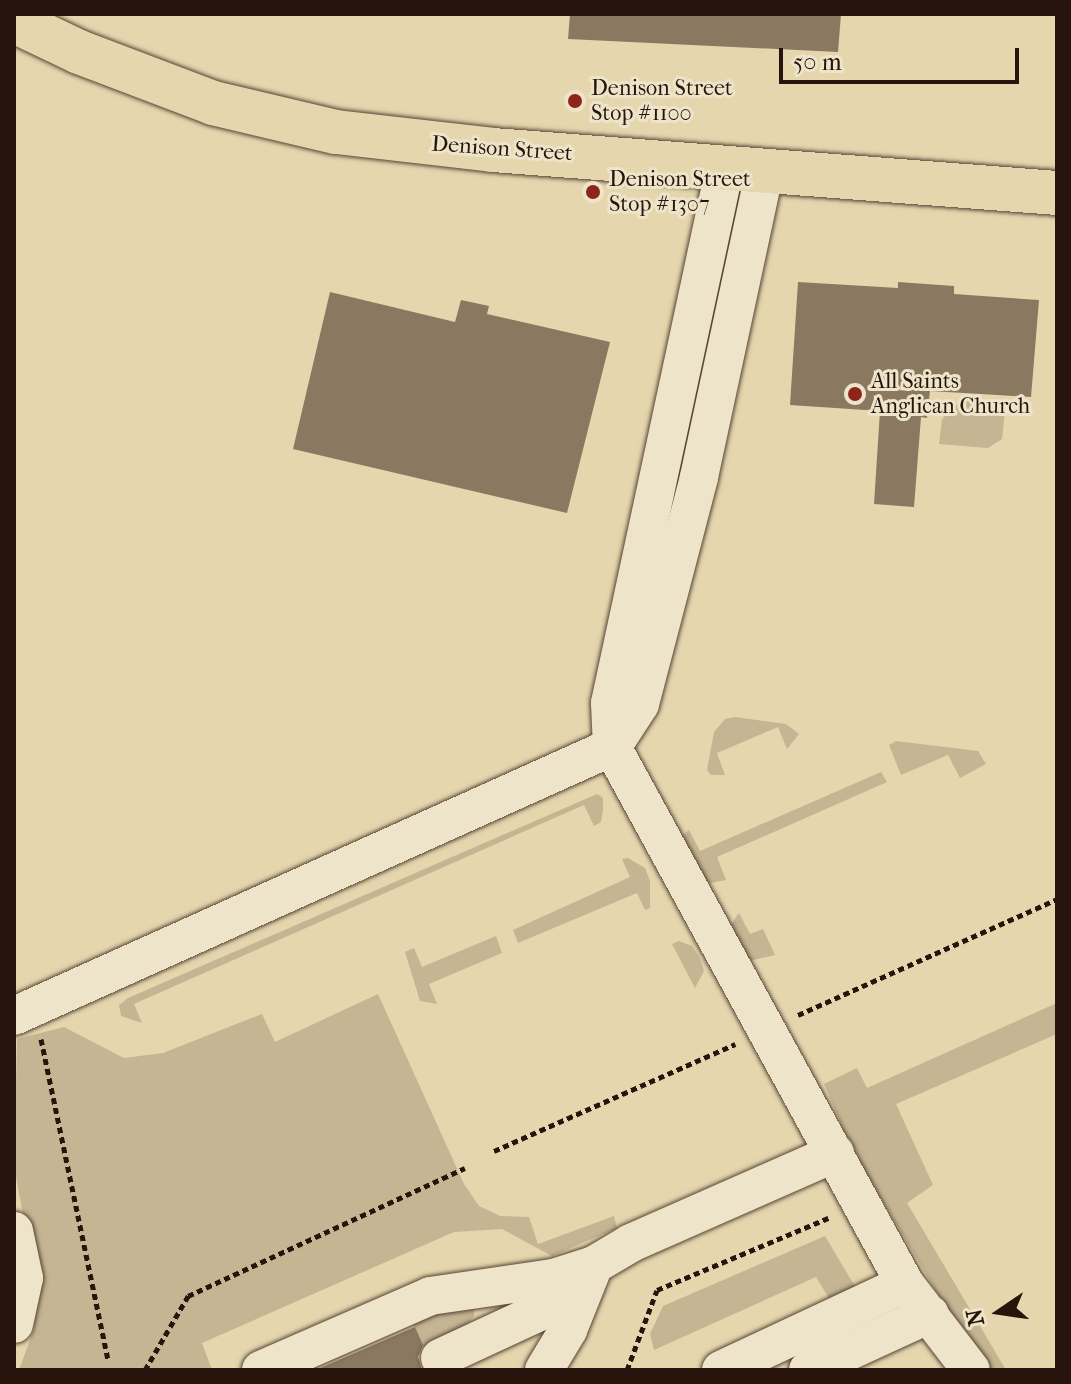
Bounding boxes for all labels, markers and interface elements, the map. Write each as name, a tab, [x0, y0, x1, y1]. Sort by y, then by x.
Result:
scale bar	[783, 32, 1023, 82]
text: 50 m	[793, 48, 842, 76]
place label: Denison Street Stop #1100	[591, 75, 733, 126]
marker: Denison Street Stop #1100	[566, 92, 584, 110]
street label: Denison Street	[430, 131, 574, 167]
place label: Denison Street Stop #1307	[609, 166, 751, 218]
marker: Denison Street Stop #1307	[584, 183, 602, 201]
place label: All Saints Anglican Church	[871, 368, 1030, 420]
marker: All Saints Anglican Church	[846, 385, 864, 403]
north arrow	[959, 1272, 1039, 1352]
text: N	[961, 1306, 990, 1328]

